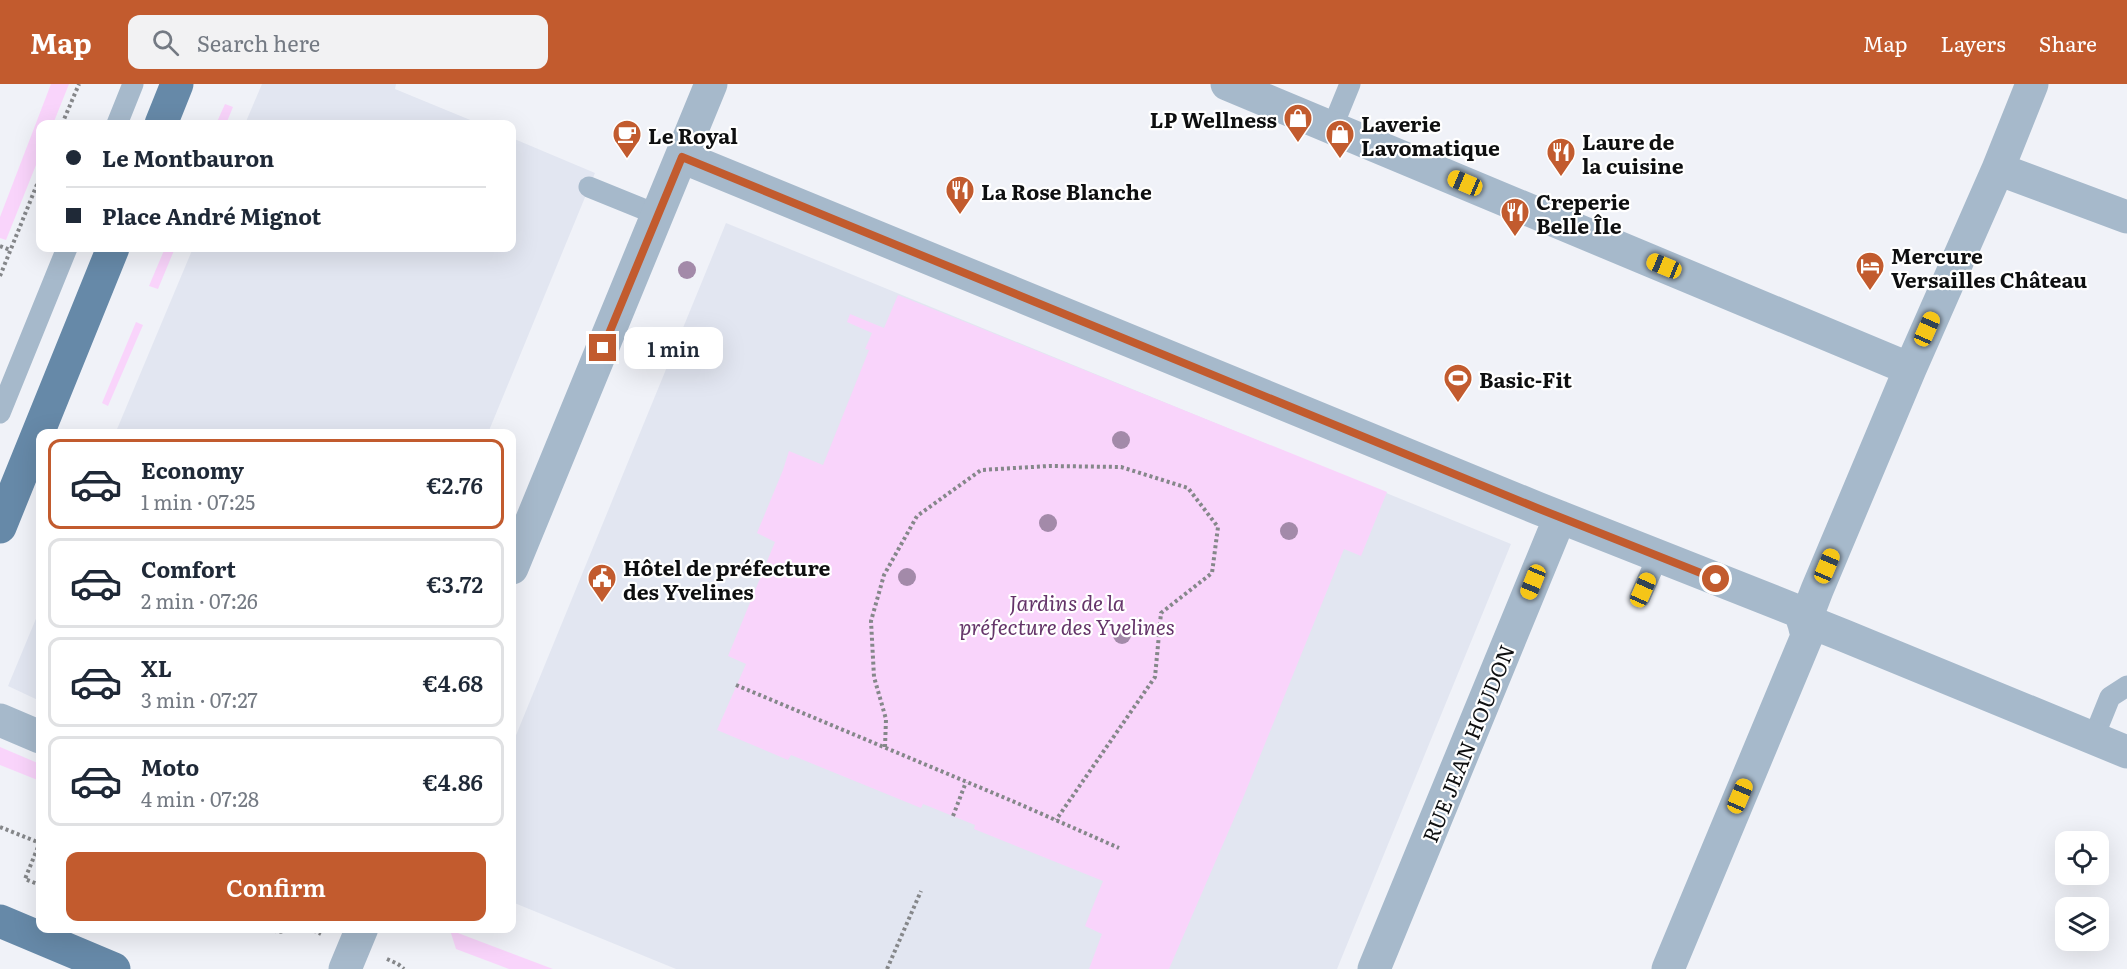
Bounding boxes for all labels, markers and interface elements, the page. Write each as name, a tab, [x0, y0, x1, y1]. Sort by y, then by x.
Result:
search box	[128, 15, 548, 69]
text: Map	[30, 21, 92, 63]
icon: search	[149, 26, 182, 59]
text: Search here	[197, 26, 320, 59]
text: Map	[1863, 27, 1908, 58]
text: Layers	[1941, 27, 2006, 58]
text: Share	[2039, 27, 2097, 58]
shop icon: LP Wellness	[1282, 102, 1314, 144]
place label: LP Wellness	[1150, 103, 1277, 134]
place label: Laverie Lavomatique	[1361, 107, 1500, 162]
cafe icon: Le Royal	[611, 118, 643, 160]
shop icon: Laverie Lavomatique	[1324, 118, 1356, 160]
place label: Le Royal	[648, 119, 738, 150]
place label: Laure de la cuisine	[1582, 125, 1684, 180]
restaurant icon: Laure de la cuisine	[1545, 136, 1577, 178]
text: Le Montbauron	[102, 141, 274, 174]
car	[1445, 168, 1485, 198]
restaurant icon: La Rose Blanche	[944, 174, 976, 216]
place label: La Rose Blanche	[981, 175, 1152, 206]
place label: Creperie Belle Île	[1536, 185, 1630, 240]
restaurant icon: Creperie Belle Île	[1499, 196, 1531, 238]
text: Place André Mignot	[102, 199, 321, 232]
place label: Mercure Versailles Château	[1891, 239, 2087, 294]
hotel icon: Mercure Versailles Château	[1854, 250, 1886, 292]
car	[1644, 251, 1684, 281]
car	[1911, 309, 1943, 349]
callout: 1 min	[624, 327, 723, 369]
text: 1 min	[647, 333, 700, 363]
route end	[589, 334, 616, 361]
sports icon: Basic-Fit	[1442, 362, 1474, 404]
place label: Basic-Fit	[1479, 363, 1573, 394]
text: Economy	[141, 453, 244, 486]
icon: car	[69, 457, 123, 511]
text: €2.76	[427, 468, 483, 501]
text: 1 min · 07:25	[141, 486, 255, 516]
car	[1812, 546, 1842, 586]
place label: Hôtel de préfecture des Yvelines	[623, 551, 831, 606]
text: Comfort	[141, 552, 236, 585]
icon: car	[69, 556, 123, 610]
public building icon: Hôtel de préfecture des Yvelines	[586, 562, 618, 604]
car	[1518, 562, 1548, 602]
route start	[1702, 565, 1729, 592]
text: €3.72	[427, 567, 483, 600]
car	[1627, 570, 1659, 610]
text: 2 min · 07:26	[141, 585, 258, 615]
park label: Jardins de la préfecture des Yvelines	[959, 586, 1175, 641]
street label: RUE JEAN HOUDON	[1413, 639, 1521, 847]
text: XL	[141, 651, 172, 684]
icon: car	[69, 655, 123, 709]
text: €4.68	[423, 666, 483, 699]
text: 3 min · 07:27	[141, 684, 258, 714]
text: Moto	[141, 750, 199, 783]
icon: car	[69, 754, 123, 808]
text: €4.86	[423, 765, 483, 798]
car	[1725, 776, 1755, 816]
text: 4 min · 07:28	[141, 783, 259, 813]
map controls	[2055, 831, 2109, 951]
button: locate	[2055, 831, 2109, 885]
button: Confirm	[66, 852, 486, 921]
button: layers	[2055, 897, 2109, 951]

